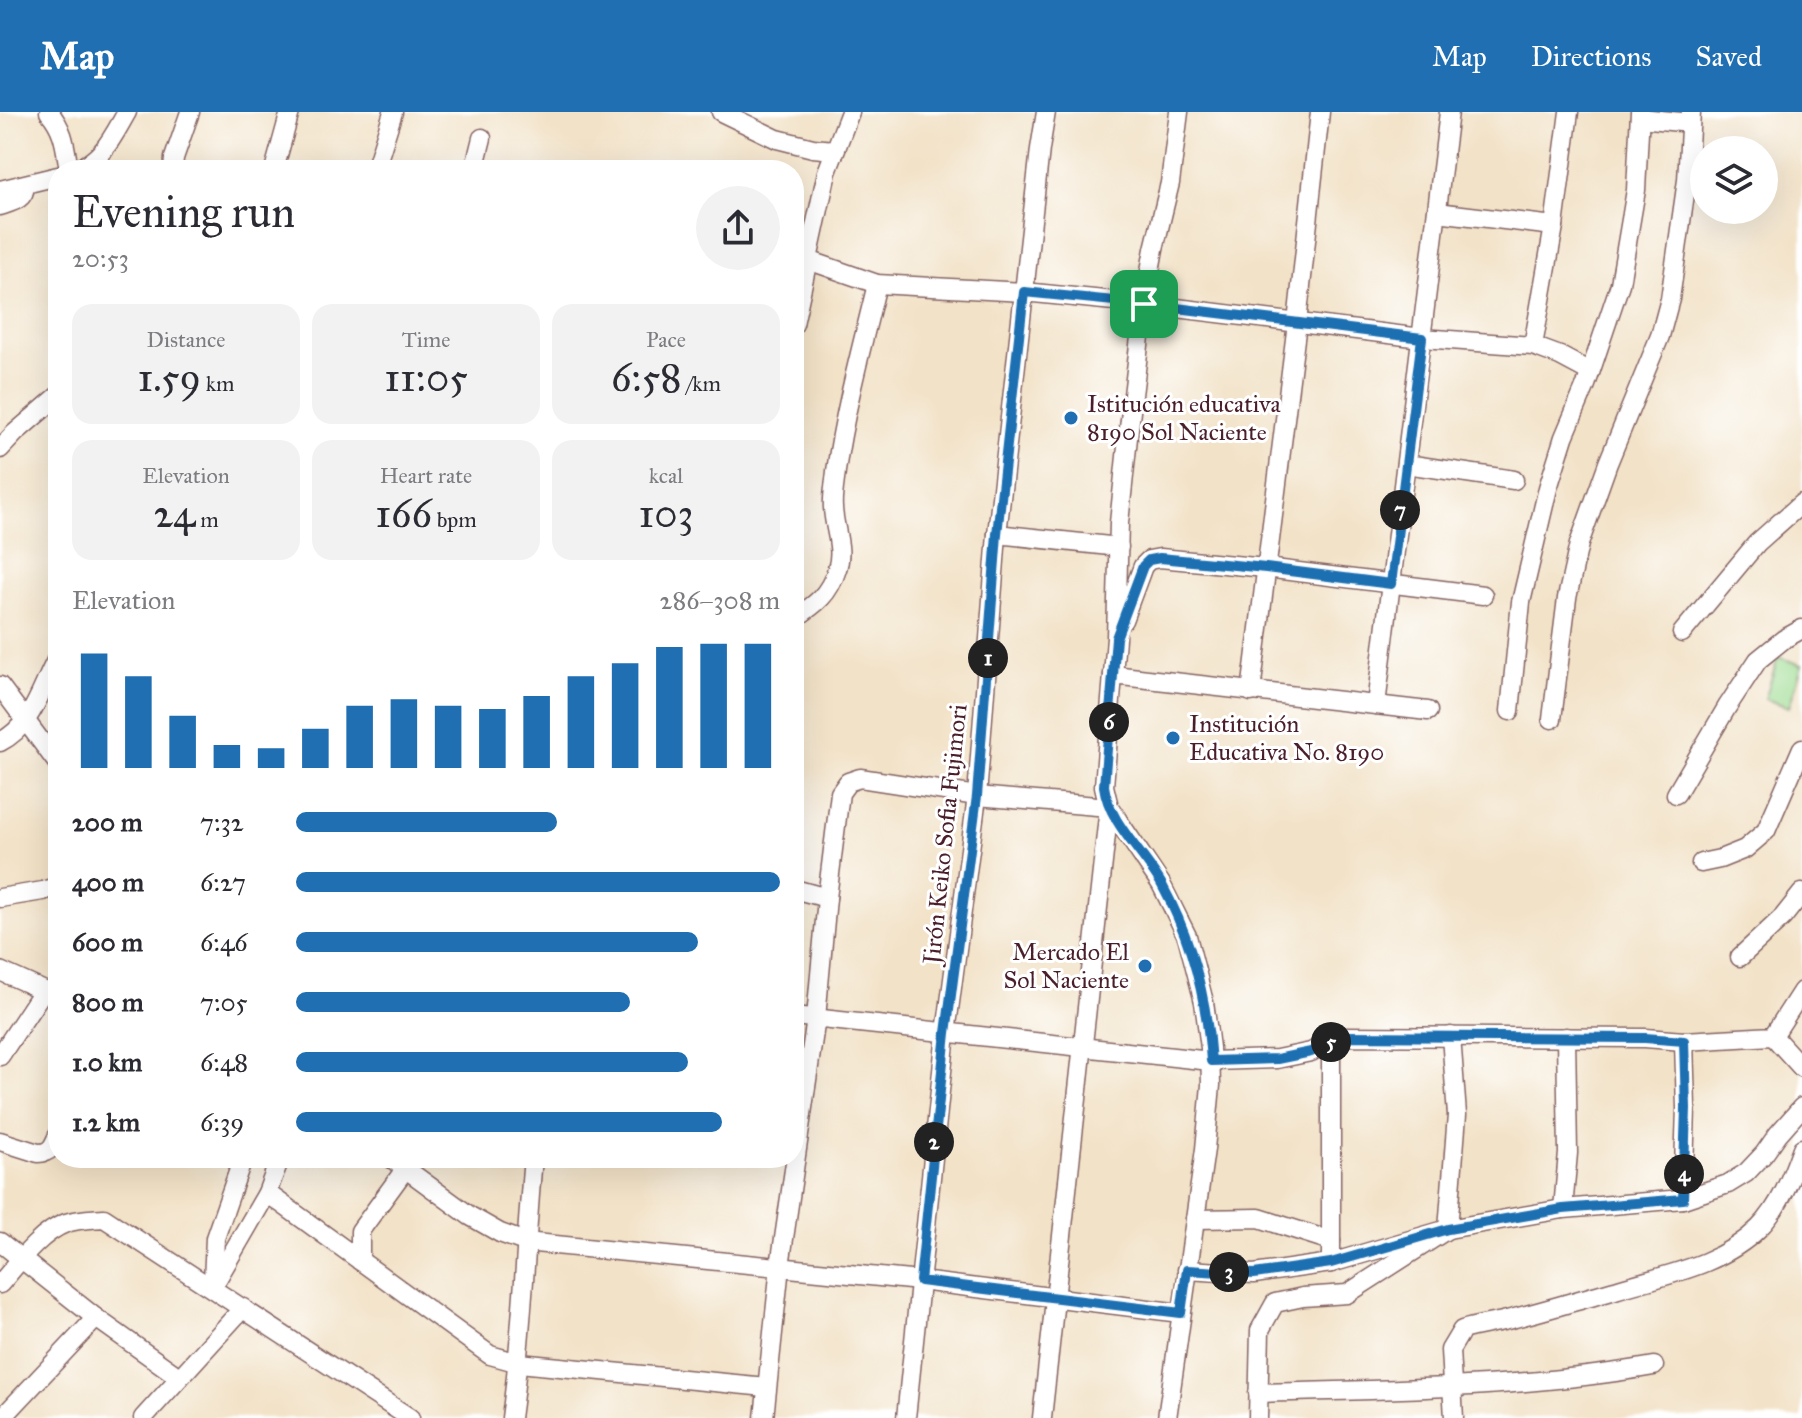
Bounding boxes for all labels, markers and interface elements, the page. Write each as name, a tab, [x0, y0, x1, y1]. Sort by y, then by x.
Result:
text: Map	[40, 33, 114, 79]
text: Map	[1432, 39, 1487, 74]
text: Directions	[1531, 39, 1652, 74]
text: Saved	[1696, 39, 1762, 74]
map controls	[1690, 136, 1778, 224]
button: layers	[1690, 136, 1778, 224]
text: Evening run	[72, 185, 295, 239]
button: share	[696, 186, 780, 270]
text: 20:53	[72, 242, 129, 274]
pin	[1110, 270, 1178, 338]
icon: arrive	[1122, 282, 1166, 326]
text: Distance	[147, 326, 225, 353]
text: Time	[402, 326, 450, 353]
text: Pace	[646, 326, 686, 353]
text: 1.59	[137, 353, 201, 402]
text: 11:05	[384, 353, 468, 402]
text: 6:58	[611, 353, 682, 402]
text: km	[201, 370, 235, 397]
text: /km	[682, 370, 721, 397]
place label: Istitución educativa 8190 Sol Naciente	[1087, 389, 1281, 447]
marker: Istitución educativa 8190 Sol Naciente	[1062, 409, 1080, 427]
text: Elevation	[142, 462, 230, 489]
text: Heart rate	[380, 462, 472, 489]
text: kcal	[649, 462, 683, 489]
text: 24	[153, 489, 195, 538]
text: 166	[375, 489, 432, 538]
text: 103	[639, 489, 693, 538]
pin: 7	[1380, 490, 1420, 530]
text: 7	[1394, 496, 1406, 523]
text: m	[195, 506, 219, 533]
text: bpm	[432, 506, 477, 533]
text: Elevation	[72, 584, 175, 616]
text: 286–308 m	[660, 584, 780, 616]
pin: 1	[968, 638, 1008, 678]
text: 1	[984, 644, 992, 671]
street label: Jirón Keiko Sofia Fujimori	[916, 702, 974, 968]
pin: 6	[1089, 702, 1129, 742]
text: 6	[1103, 708, 1115, 735]
place label: Institución Educativa No. 8190	[1189, 709, 1384, 767]
marker: Institución Educativa No. 8190	[1164, 729, 1182, 747]
text: 200 m	[72, 806, 143, 838]
text: 7:32	[200, 806, 244, 838]
text: 400 m	[72, 866, 144, 898]
text: 6:27	[200, 866, 246, 898]
text: 600 m	[72, 926, 143, 958]
text: 6:46	[200, 926, 248, 958]
place label: Mercado El Sol Naciente	[1003, 937, 1130, 995]
marker: Mercado El Sol Naciente	[1136, 957, 1154, 975]
text: 800 m	[72, 986, 144, 1018]
text: 7:05	[200, 986, 248, 1018]
pin: 5	[1311, 1022, 1351, 1062]
text: 5	[1326, 1028, 1336, 1055]
text: 1.0 km	[72, 1046, 142, 1078]
text: 6:48	[200, 1046, 248, 1078]
text: 1.2 km	[72, 1106, 140, 1138]
text: 6:39	[200, 1106, 244, 1138]
pin: 2	[914, 1122, 954, 1162]
text: 2	[929, 1128, 939, 1155]
pin: 4	[1664, 1154, 1704, 1194]
text: 4	[1678, 1160, 1690, 1187]
pin: 3	[1209, 1252, 1249, 1292]
text: 3	[1225, 1258, 1233, 1285]

